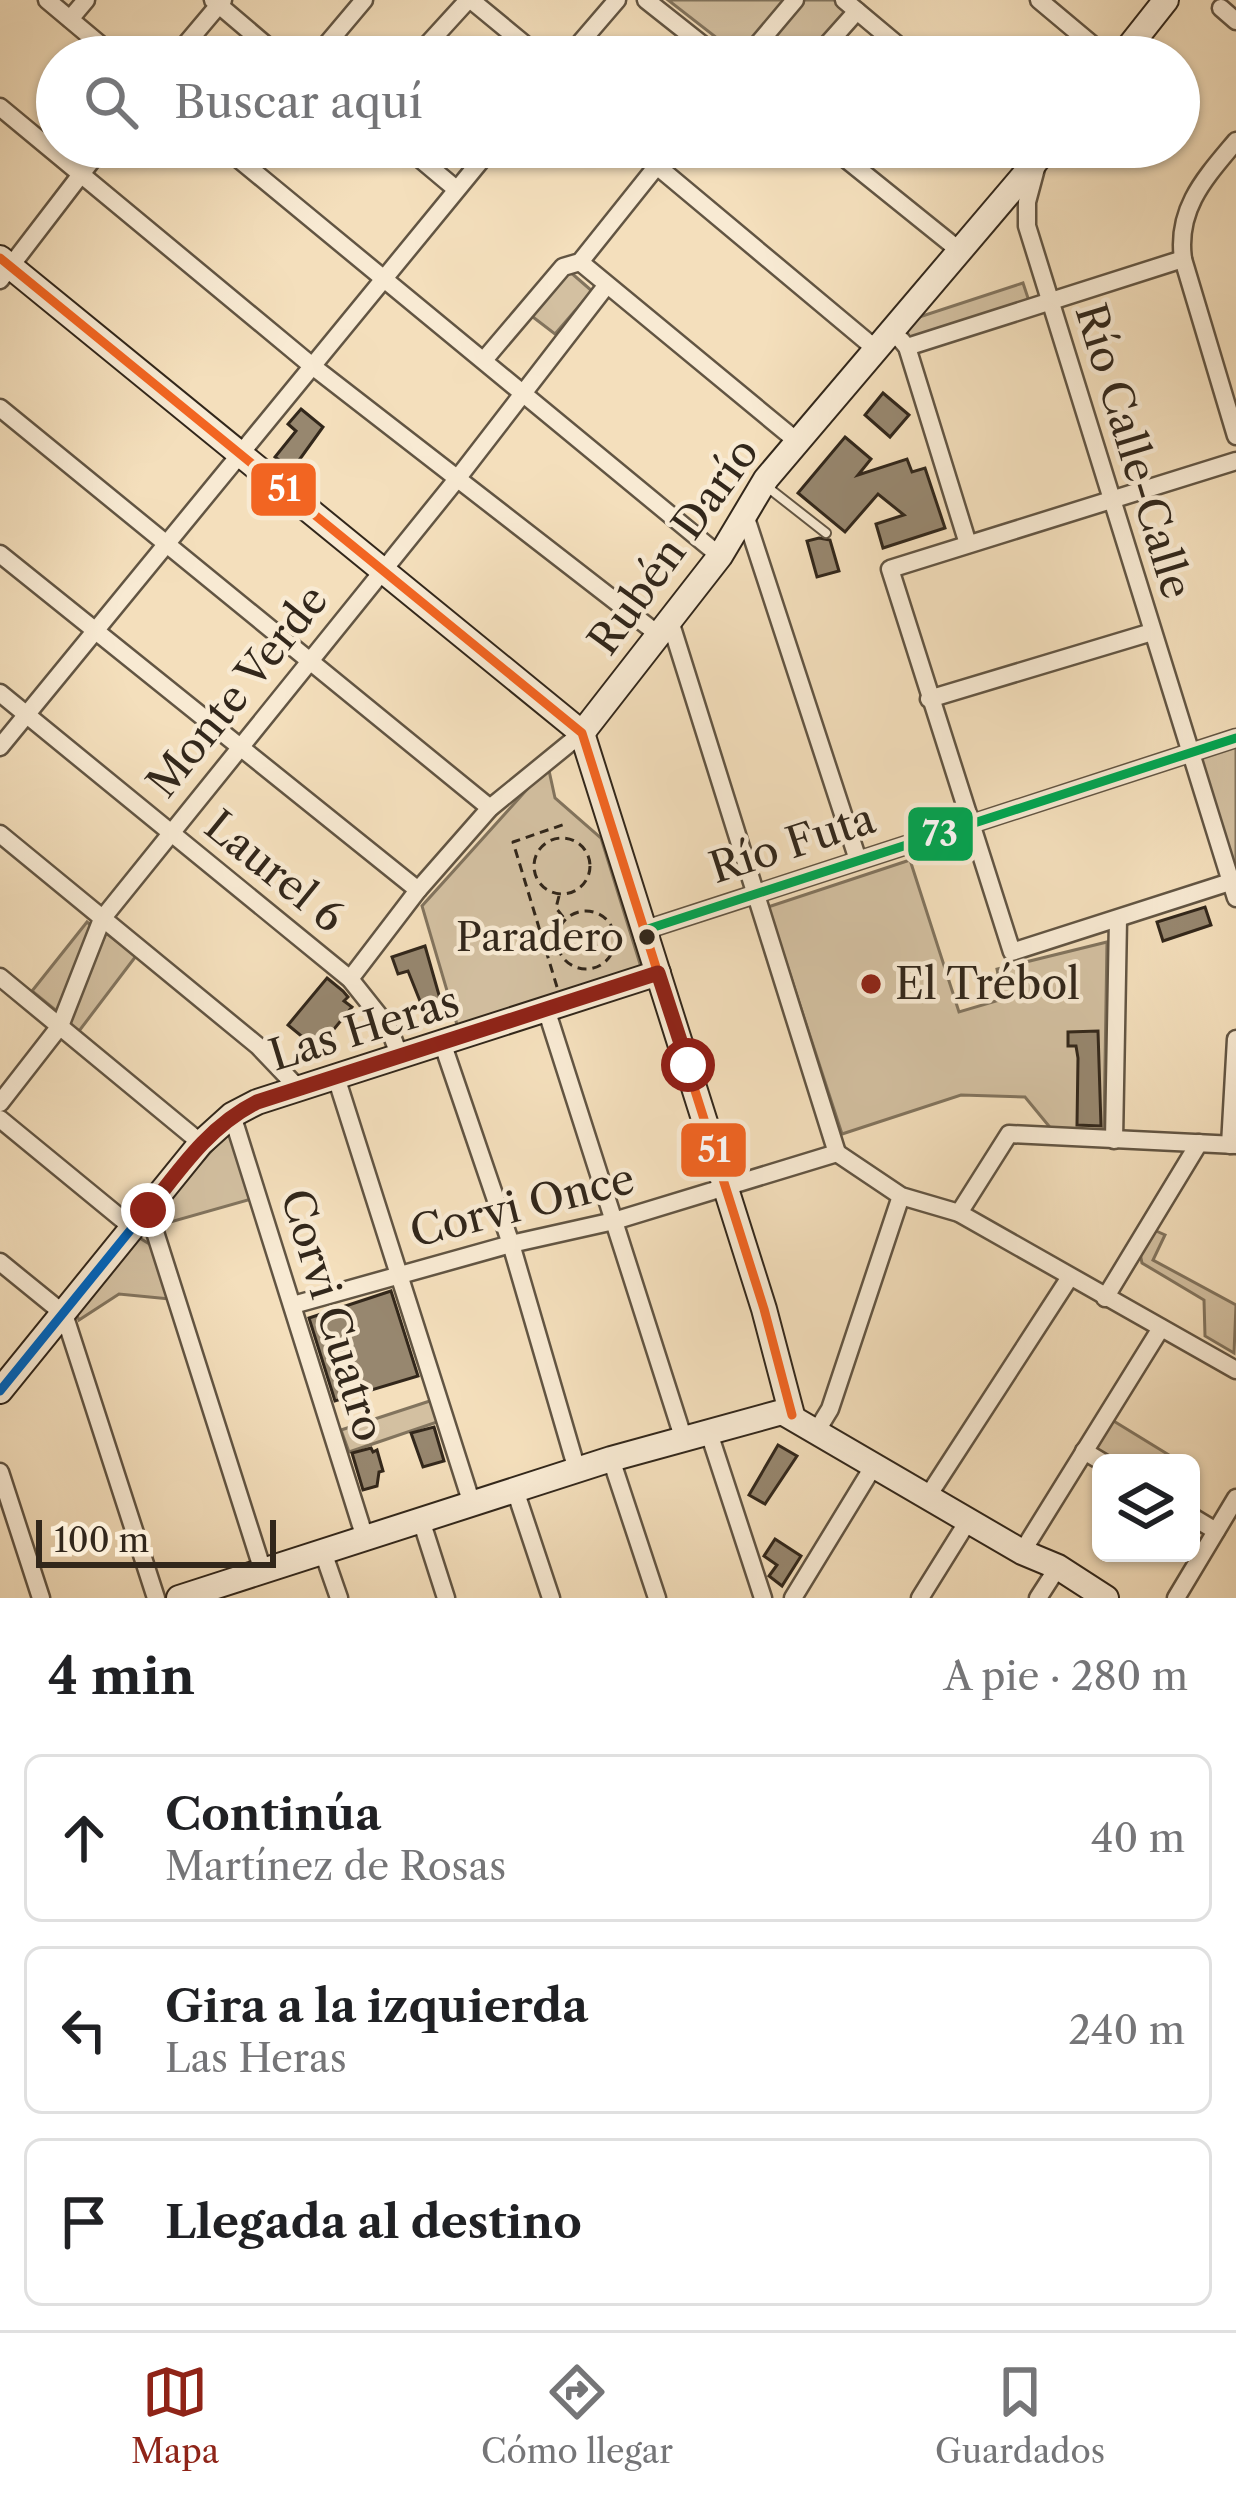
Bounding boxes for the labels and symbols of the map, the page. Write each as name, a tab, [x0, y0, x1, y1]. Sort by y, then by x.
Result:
street label: Río Calle-Calle	[1064, 297, 1204, 605]
street label: Rubén Darío	[577, 427, 769, 665]
line badge: 51	[249, 461, 318, 518]
text: 51	[267, 469, 301, 510]
street label: Monte Verde	[136, 574, 338, 808]
street label: Río Futa	[703, 792, 882, 894]
street label: Laurel 6	[195, 799, 355, 943]
line badge: 73	[906, 805, 975, 863]
text: 73	[922, 814, 958, 855]
place label: Paradero	[456, 913, 624, 961]
marker: Paradero	[636, 926, 658, 948]
place label: El Trébol	[895, 958, 1080, 1010]
marker: El Trébol	[858, 971, 884, 997]
street label: Las Heras	[263, 975, 465, 1081]
route start	[661, 1038, 715, 1092]
line badge: 51	[679, 1121, 748, 1179]
text: 51	[697, 1130, 731, 1171]
street label: Corvi Once	[404, 1152, 640, 1258]
route end	[121, 1183, 175, 1237]
street label: Corvi Cuatro	[270, 1183, 396, 1447]
scale bar	[36, 1514, 276, 1567]

